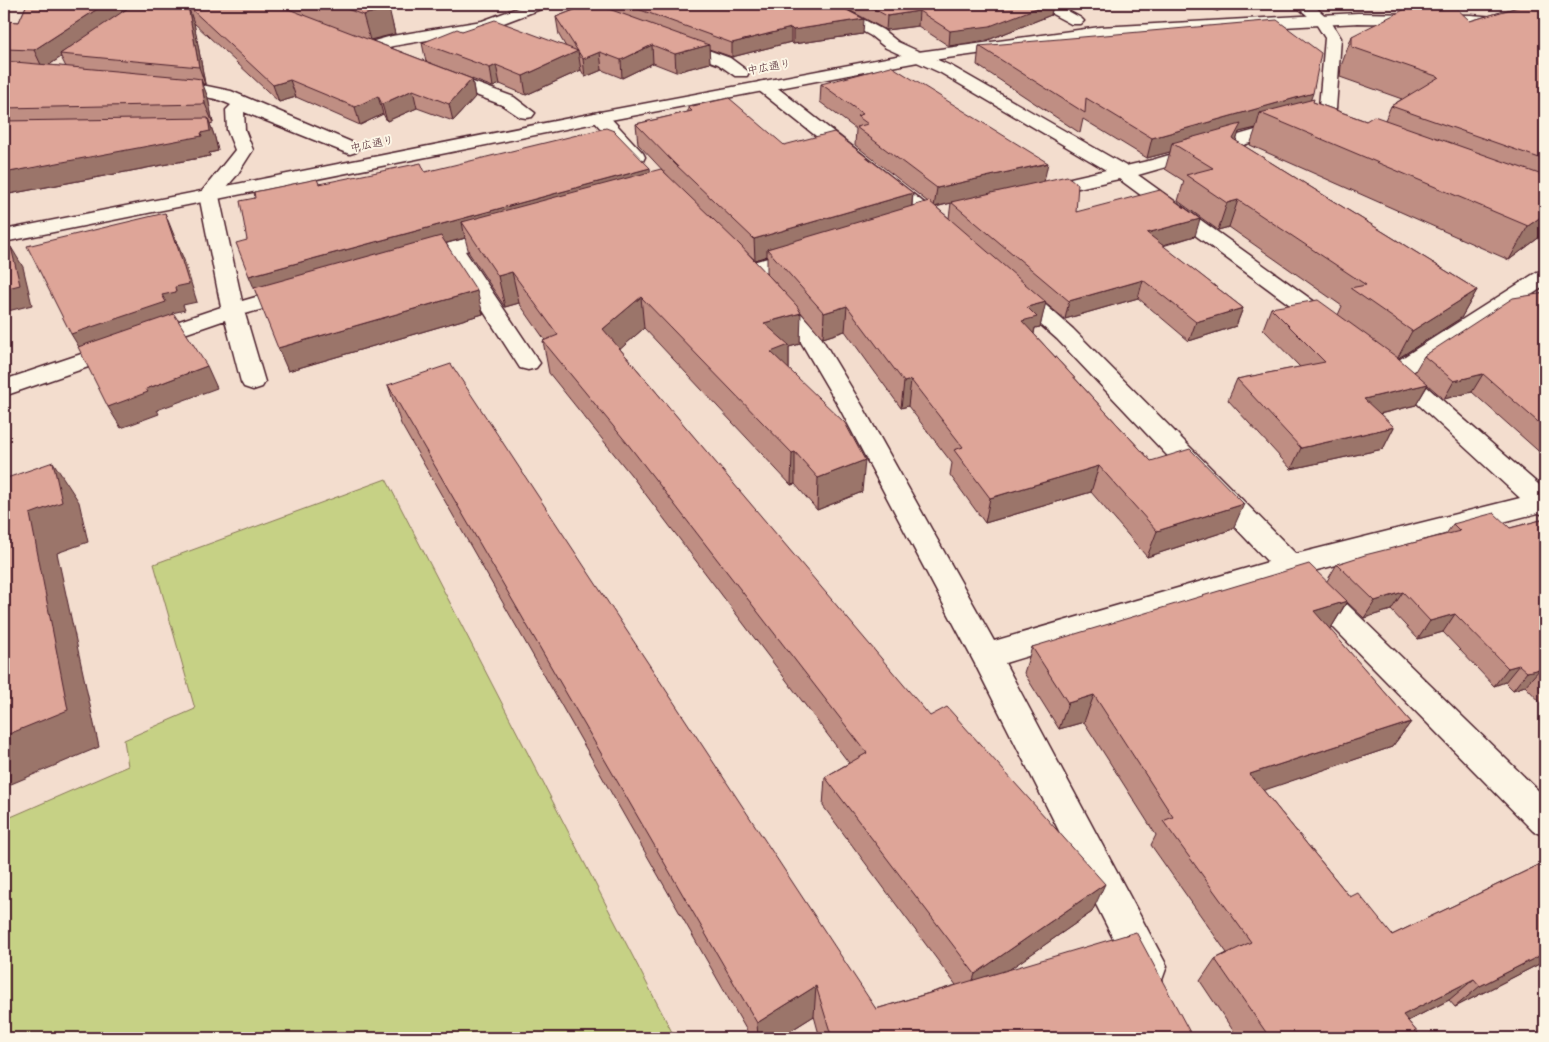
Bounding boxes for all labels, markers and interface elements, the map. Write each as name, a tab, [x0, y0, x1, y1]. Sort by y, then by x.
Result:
street label: 中広通り	[746, 57, 792, 77]
street label: 中広通り	[349, 133, 395, 155]

